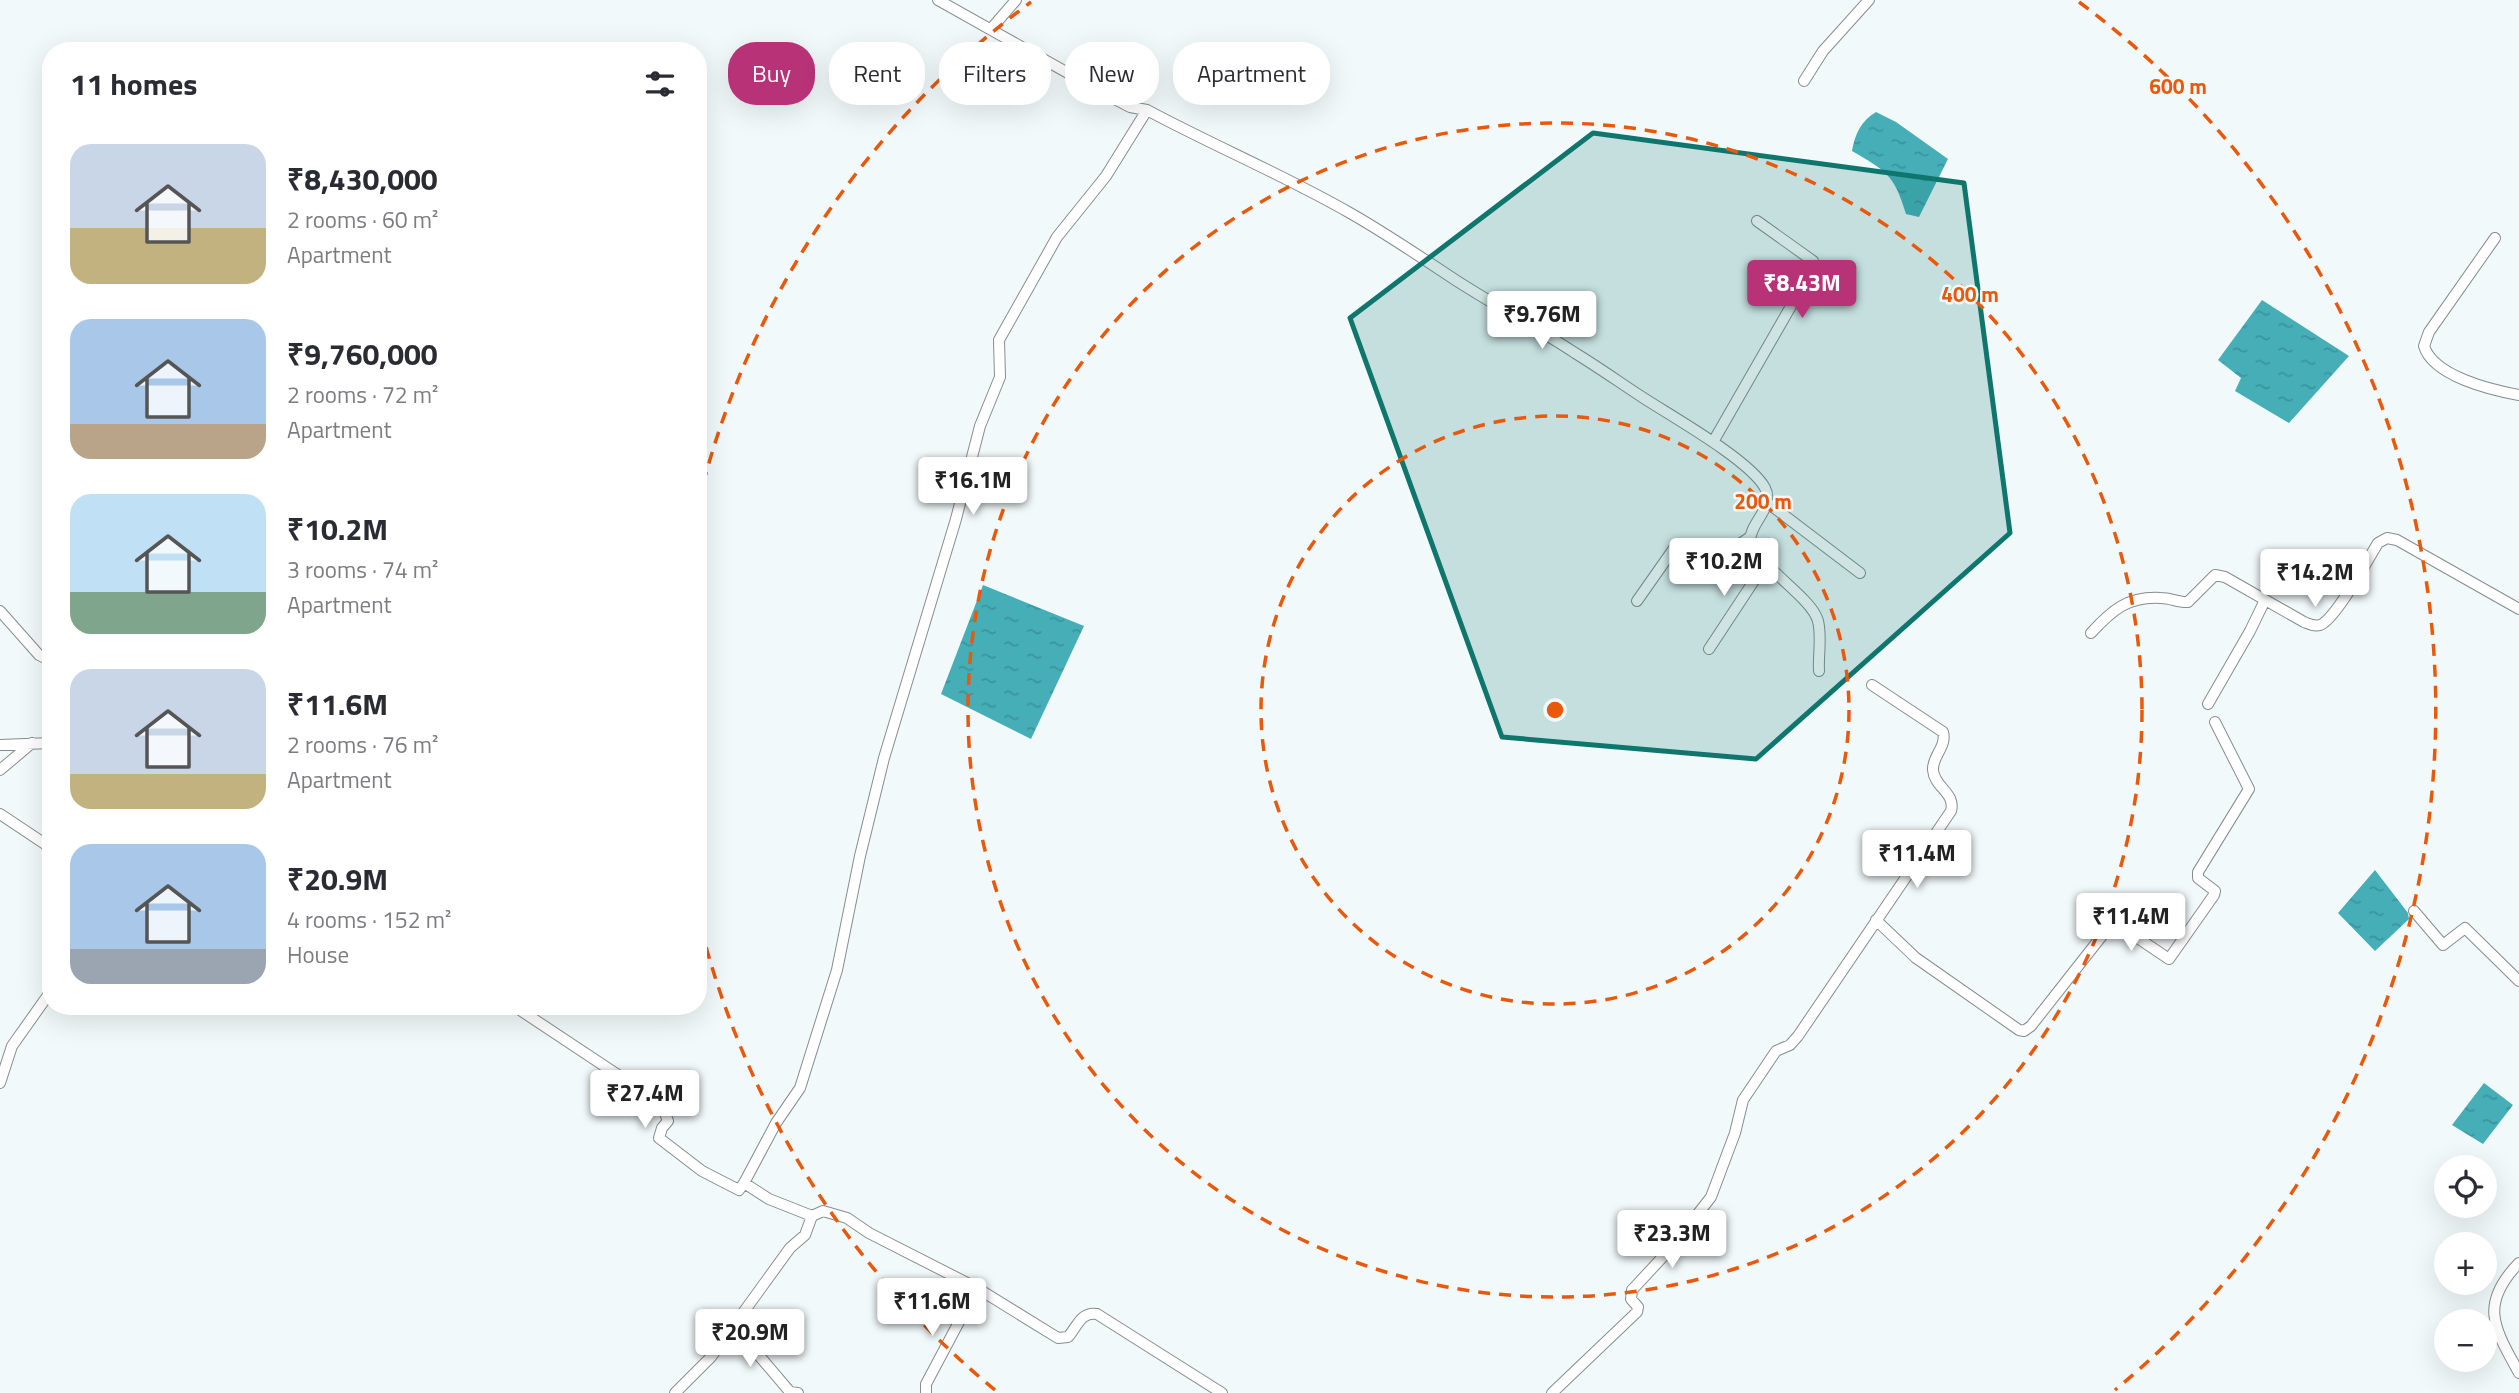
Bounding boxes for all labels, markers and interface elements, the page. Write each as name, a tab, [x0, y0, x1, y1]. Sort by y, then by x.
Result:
chip: Buy	[728, 42, 815, 105]
chip: Rent	[829, 42, 925, 105]
chip: Filters	[939, 42, 1051, 105]
chip: New	[1065, 42, 1159, 105]
chip: Apartment	[1173, 42, 1330, 105]
text: 11 homes	[70, 61, 197, 107]
icon: filters	[641, 65, 679, 103]
text: 600 m	[2149, 70, 2207, 102]
text: ₹8,430,000	[287, 156, 438, 202]
icon: home	[126, 172, 210, 256]
text: 2 rooms · 60 m²	[287, 202, 438, 237]
text: Apartment	[287, 237, 392, 272]
pin: ₹8.43M	[1745, 260, 1859, 320]
text: ₹8.43M	[1763, 265, 1841, 300]
text: 400 m	[1941, 278, 1999, 310]
pin: ₹9.76M	[1485, 292, 1599, 351]
text: ₹9.76M	[1503, 296, 1581, 331]
text: ₹9,760,000	[287, 331, 438, 377]
icon: home	[126, 347, 210, 431]
text: 2 rooms · 72 m²	[287, 377, 438, 412]
text: Apartment	[287, 412, 392, 447]
pin: ₹16.1M	[916, 458, 1030, 517]
text: ₹16.1M	[934, 462, 1012, 497]
text: 200 m	[1734, 485, 1792, 517]
text: ₹10.2M	[287, 506, 388, 552]
icon: home	[126, 522, 210, 606]
pin: ₹10.2M	[1667, 538, 1781, 598]
text: ₹10.2M	[1685, 543, 1763, 578]
pin: ₹14.2M	[2258, 550, 2372, 609]
text: 3 rooms · 74 m²	[287, 552, 438, 587]
text: ₹14.2M	[2276, 554, 2354, 589]
text: Apartment	[287, 587, 392, 622]
text: ₹11.6M	[287, 681, 388, 727]
icon: home	[126, 697, 210, 781]
centre of rings	[1543, 698, 1567, 722]
text: 2 rooms · 76 m²	[287, 727, 438, 762]
text: Apartment	[287, 762, 392, 797]
pin: ₹11.4M	[1860, 830, 1974, 890]
text: ₹11.4M	[1878, 835, 1956, 870]
text: ₹20.9M	[287, 856, 388, 902]
icon: home	[126, 872, 210, 956]
pin: ₹11.4M	[2074, 894, 2188, 953]
text: ₹11.4M	[2092, 898, 2170, 933]
text: 4 rooms · 152 m²	[287, 902, 451, 937]
text: House	[287, 937, 349, 972]
pin: ₹27.4M	[588, 1070, 702, 1130]
text: ₹27.4M	[606, 1075, 684, 1110]
map controls	[2434, 1155, 2497, 1372]
button: locate	[2434, 1155, 2497, 1218]
pin: ₹23.3M	[1615, 1210, 1729, 1270]
text: ₹23.3M	[1633, 1215, 1711, 1250]
button: +	[2434, 1232, 2497, 1295]
pin: ₹11.6M	[875, 1278, 989, 1338]
text: ₹11.6M	[893, 1283, 971, 1318]
button: −	[2434, 1309, 2497, 1372]
pin: ₹20.9M	[693, 1310, 807, 1369]
text: ₹20.9M	[711, 1314, 789, 1349]

